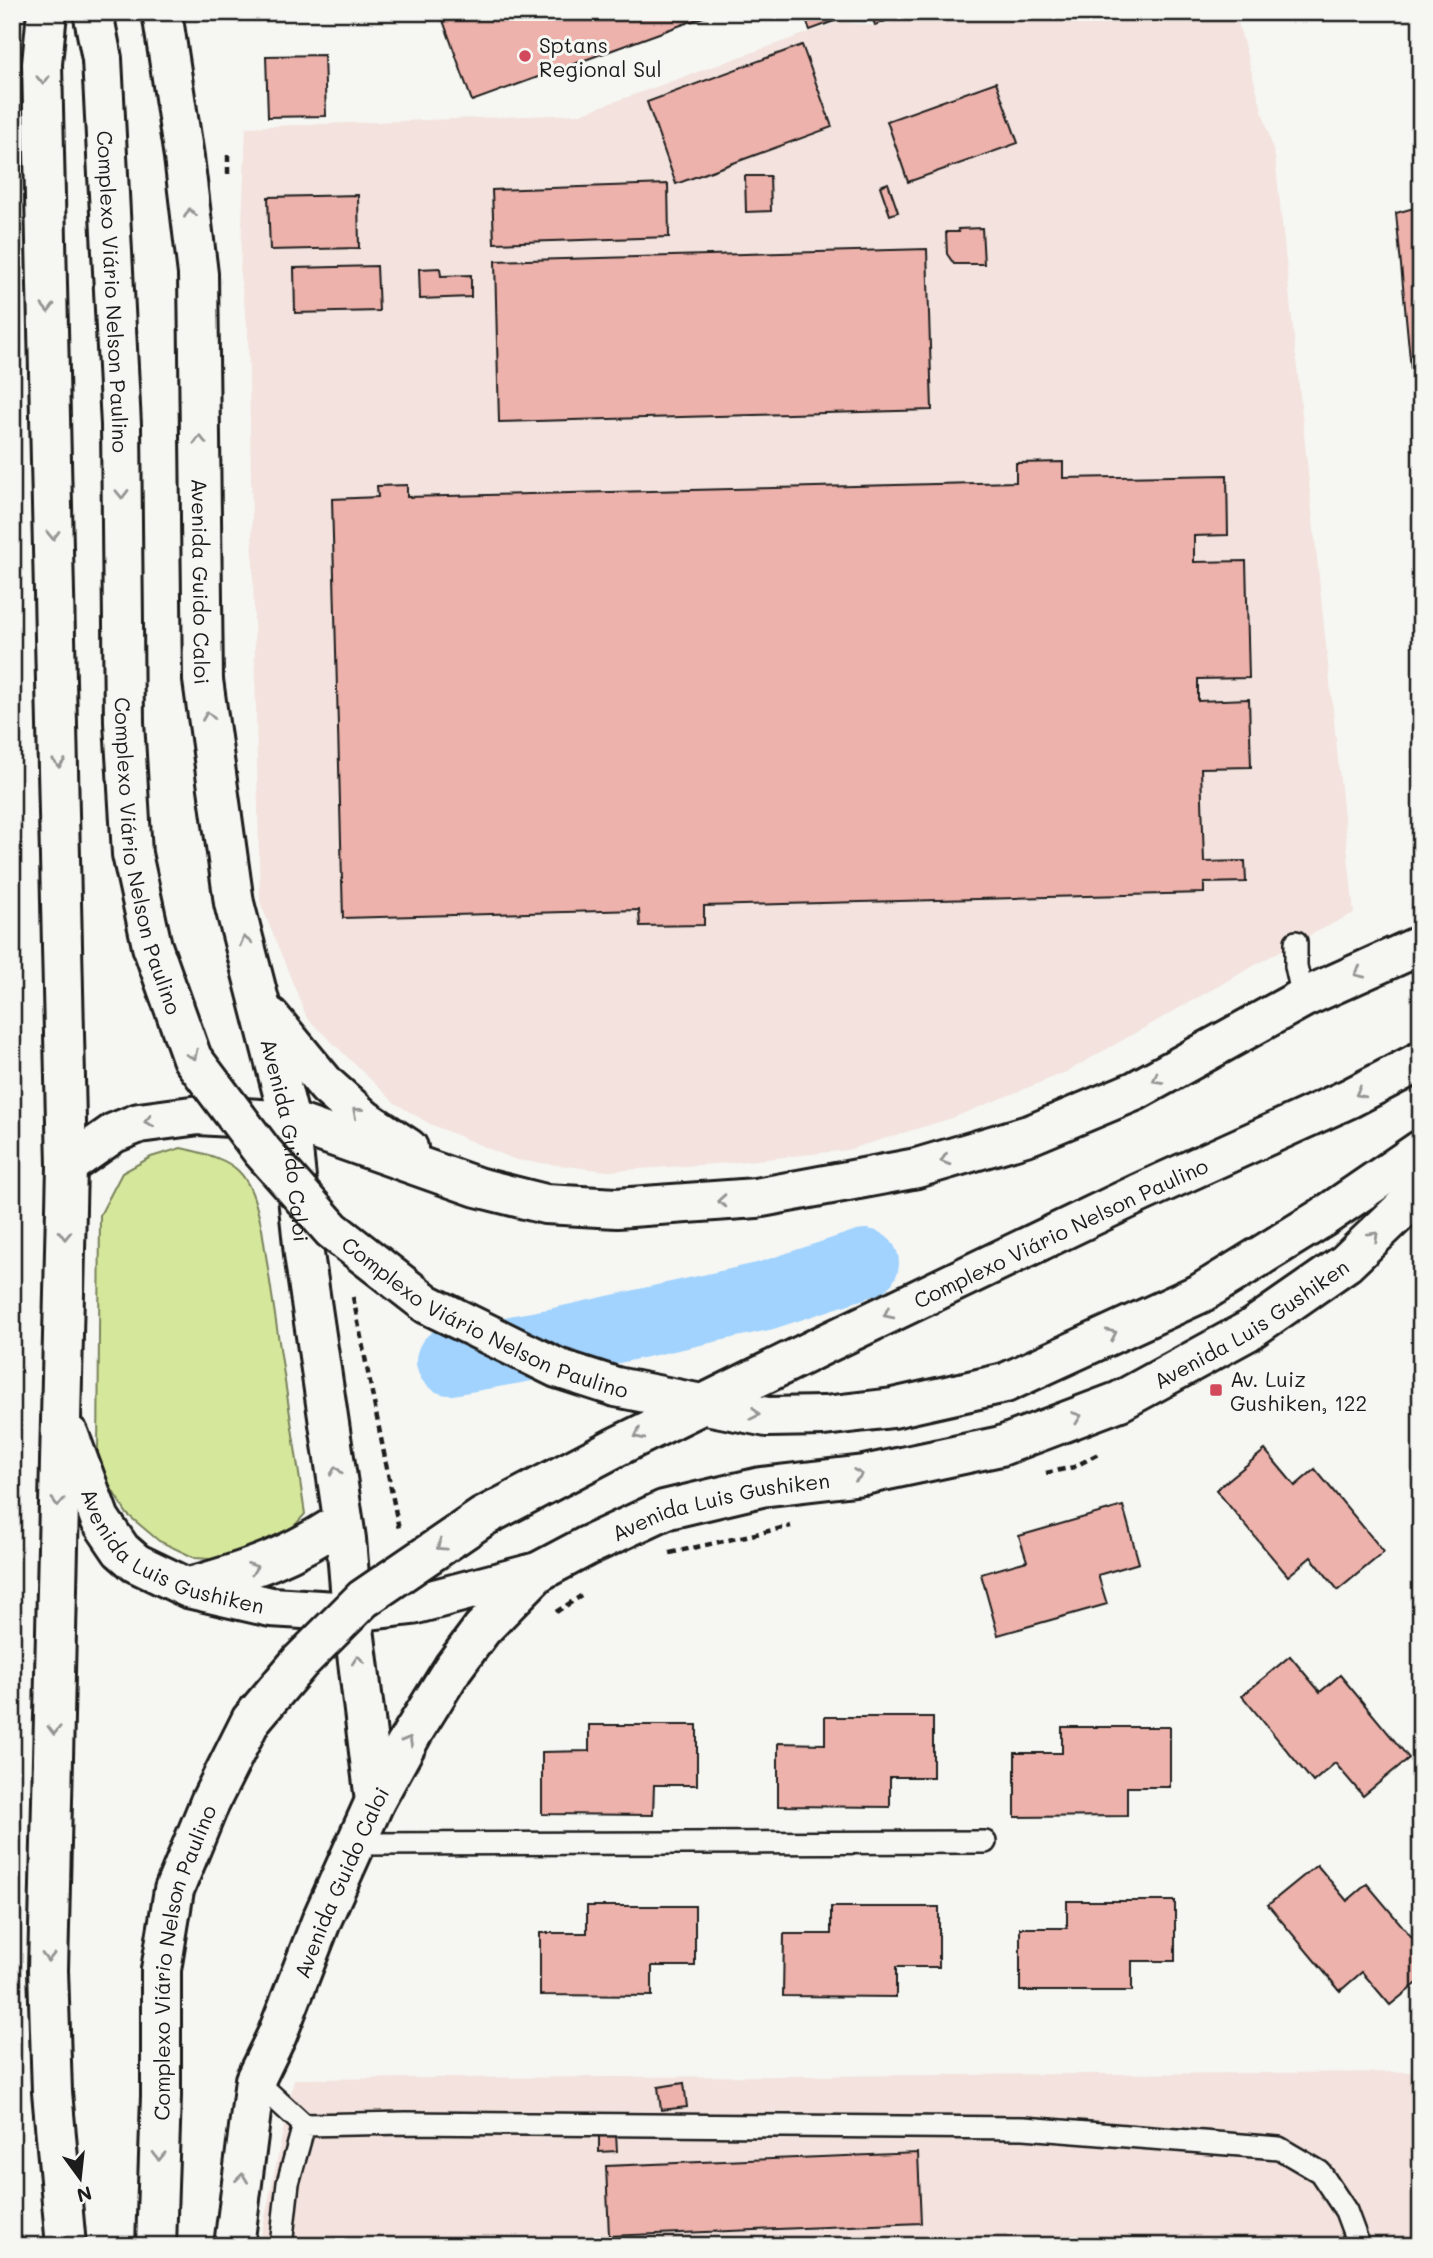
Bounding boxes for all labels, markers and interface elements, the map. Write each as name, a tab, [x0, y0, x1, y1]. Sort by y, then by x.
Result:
place label: Sptans Regional Sul	[539, 31, 662, 82]
marker: Sptans Regional Sul	[517, 48, 533, 64]
one-way arrow	[35, 75, 50, 86]
street label: Complexo Viário Nelson Paulino	[92, 130, 135, 453]
one-way arrow	[183, 207, 198, 219]
one-way arrow	[40, 303, 56, 314]
one-way arrow	[192, 434, 208, 445]
street label: Avenida Guido Caloi	[187, 478, 217, 686]
one-way arrow	[114, 489, 130, 500]
one-way arrow	[46, 530, 61, 541]
street label: Complexo Viário Nelson Paulino	[110, 697, 189, 1018]
one-way arrow	[200, 711, 215, 722]
one-way arrow	[51, 757, 66, 768]
one-way arrow	[238, 935, 253, 947]
one-way arrow	[1353, 965, 1366, 979]
street label: Avenida Guido Caloi	[256, 1036, 316, 1243]
one-way arrow	[184, 1048, 198, 1060]
one-way arrow	[1152, 1071, 1164, 1084]
one-way arrow	[1355, 1084, 1367, 1098]
one-way arrow	[352, 1108, 365, 1120]
one-way arrow	[143, 1112, 155, 1127]
street label: Complexo Viário Nelson Paulino	[909, 1151, 1212, 1313]
one-way arrow	[939, 1151, 951, 1166]
one-way arrow	[716, 1193, 727, 1208]
one-way arrow	[57, 1229, 72, 1240]
street label: Complexo Viário Nelson Paulino	[337, 1230, 631, 1403]
one-way arrow	[1366, 1231, 1379, 1244]
street label: Avenida Luis Gushiken	[1148, 1252, 1354, 1394]
one-way arrow	[883, 1305, 895, 1319]
one-way arrow	[1104, 1328, 1117, 1342]
place label: Av. Luiz Gushiken, 122	[1230, 1365, 1367, 1416]
marker: Av. Luiz Gushiken, 122	[1208, 1382, 1224, 1398]
one-way arrow	[749, 1406, 761, 1421]
one-way arrow	[1071, 1411, 1083, 1425]
one-way arrow	[634, 1427, 646, 1441]
one-way arrow	[328, 1466, 343, 1477]
street label: Avenida Luis Gushiken	[607, 1466, 831, 1546]
one-way arrow	[852, 1468, 864, 1483]
street label: Avenida Luis Gushiken	[76, 1484, 267, 1619]
one-way arrow	[51, 1497, 66, 1508]
one-way arrow	[436, 1538, 449, 1550]
one-way arrow	[247, 1563, 259, 1577]
one-way arrow	[350, 1654, 365, 1666]
one-way arrow	[46, 1725, 61, 1736]
one-way arrow	[400, 1736, 413, 1748]
street label: Avenida Guido Caloi	[287, 1781, 394, 1982]
street label: Complexo Viário Nelson Paulino	[147, 1800, 221, 2121]
one-way arrow	[41, 1952, 56, 1963]
north arrow	[46, 2142, 116, 2212]
one-way arrow	[151, 2151, 166, 2162]
one-way arrow	[235, 2172, 250, 2184]
text: N	[74, 2181, 95, 2209]

